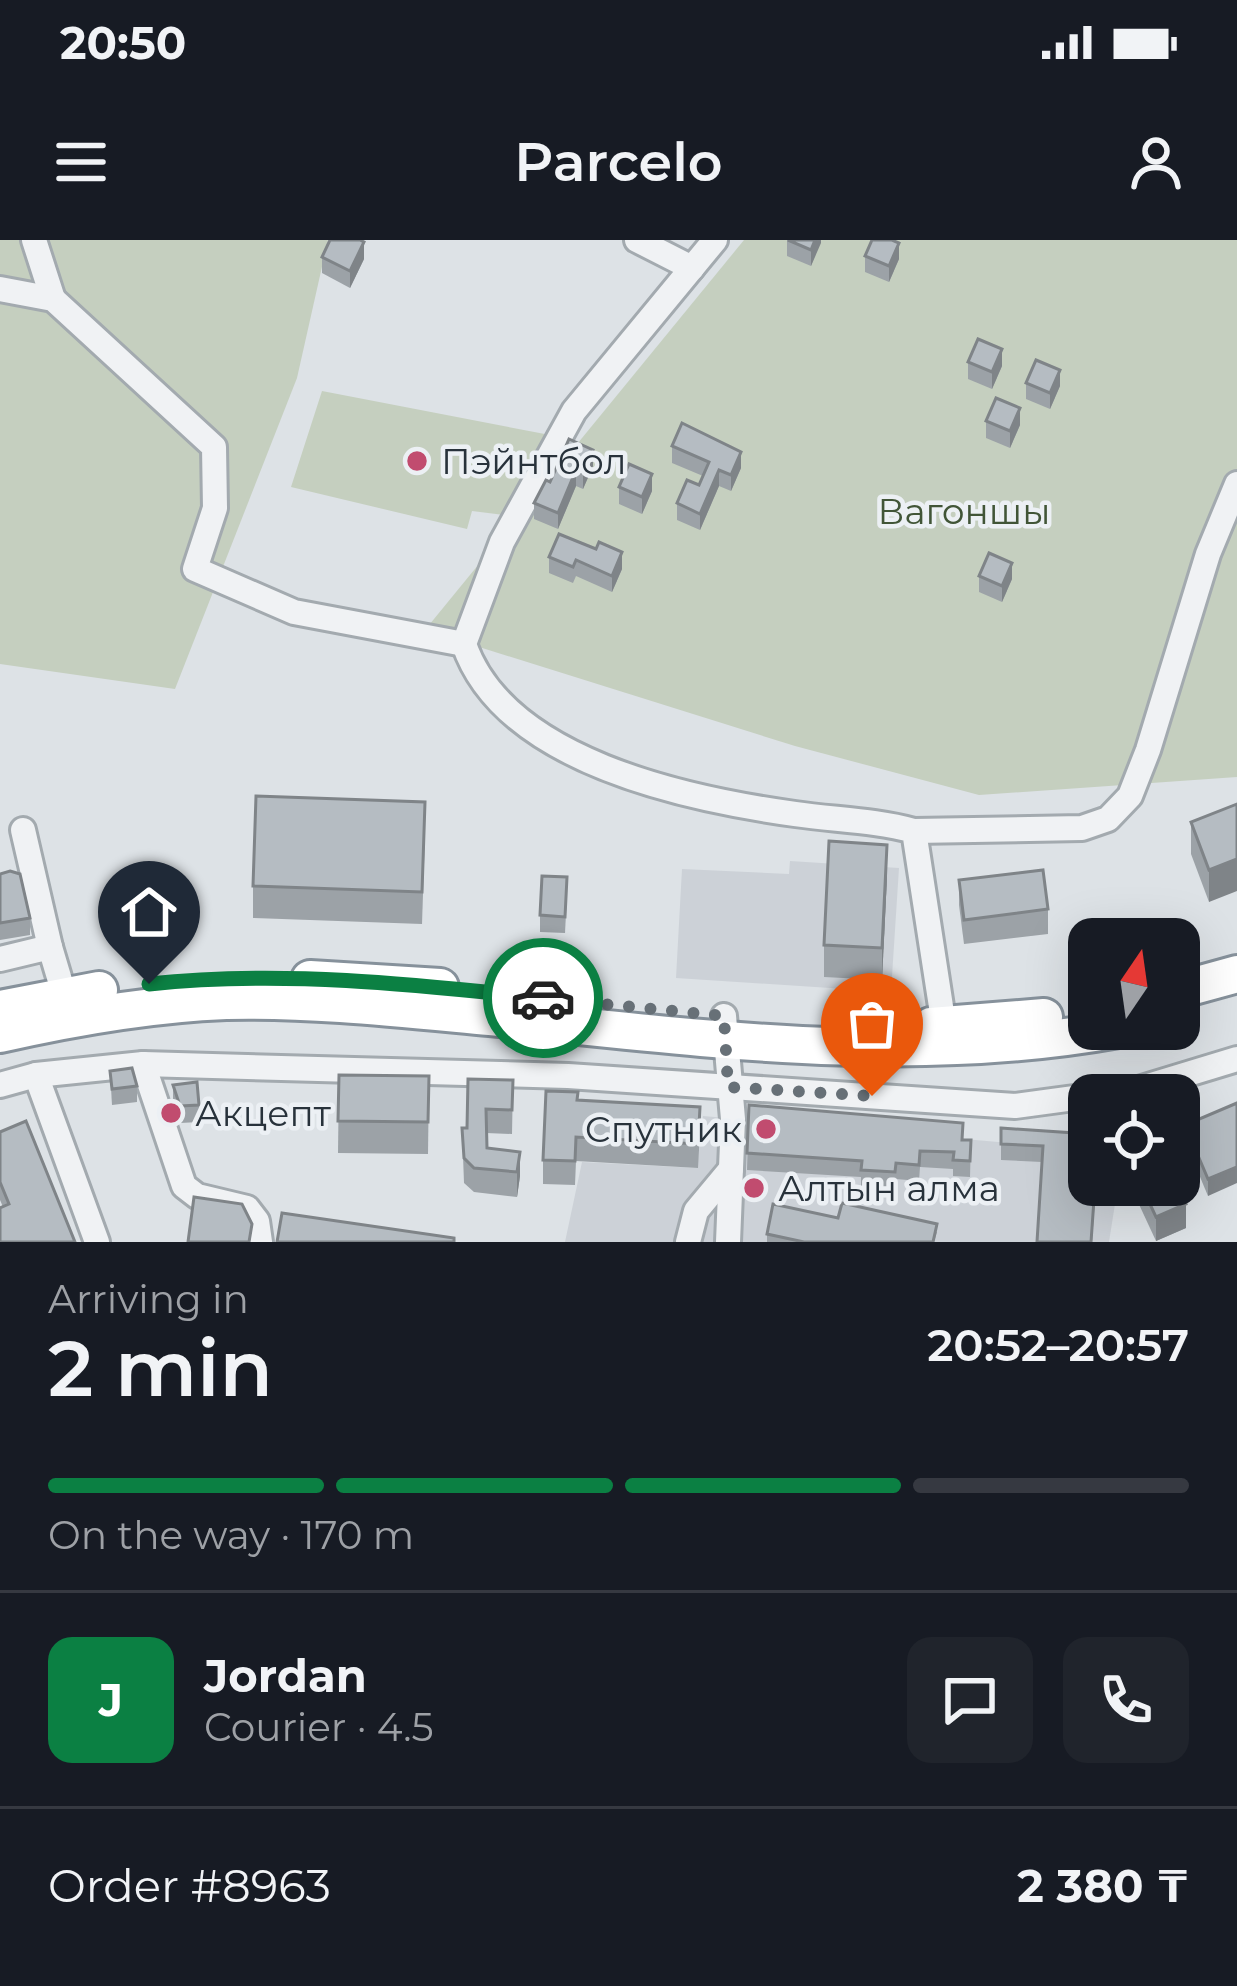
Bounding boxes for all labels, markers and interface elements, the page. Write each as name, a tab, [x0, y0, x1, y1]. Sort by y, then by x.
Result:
text: 20:50	[60, 15, 186, 70]
icon: menu	[48, 129, 114, 195]
text: Parcelo	[514, 129, 723, 195]
icon: person	[1123, 129, 1189, 195]
place label: Пэйнтбол	[441, 439, 627, 483]
marker: Пэйнтбол	[404, 448, 430, 474]
park label: Вагоншы	[877, 489, 1051, 533]
pin	[98, 861, 200, 984]
icon: home	[116, 879, 182, 945]
north arrow	[1068, 918, 1200, 1050]
map controls	[1068, 918, 1200, 1206]
courier	[483, 938, 603, 1058]
icon: car	[510, 965, 576, 1031]
pin	[821, 973, 923, 1096]
icon: bag	[839, 991, 905, 1057]
button: locate	[1068, 1074, 1200, 1206]
place label: Акцепт	[195, 1091, 331, 1135]
marker: Акцепт	[158, 1100, 184, 1126]
place label: Спутник	[585, 1107, 742, 1151]
marker: Спутник	[753, 1116, 779, 1142]
place label: Алтын алма	[778, 1166, 1000, 1210]
marker: Алтын алма	[741, 1175, 767, 1201]
text: Arriving in	[48, 1275, 249, 1323]
text: 20:52–20:57	[927, 1317, 1189, 1372]
text: 2 min	[48, 1320, 273, 1416]
text: On the way · 170 m	[48, 1511, 414, 1559]
button: chat	[907, 1637, 1033, 1763]
button: phone	[1063, 1637, 1189, 1763]
text: Jordan	[204, 1648, 367, 1703]
text: J	[99, 1672, 123, 1727]
text: Courier · 4.5	[204, 1703, 434, 1751]
text: Order #8963	[48, 1858, 331, 1913]
text: 2 380 ₸	[1017, 1858, 1189, 1913]

